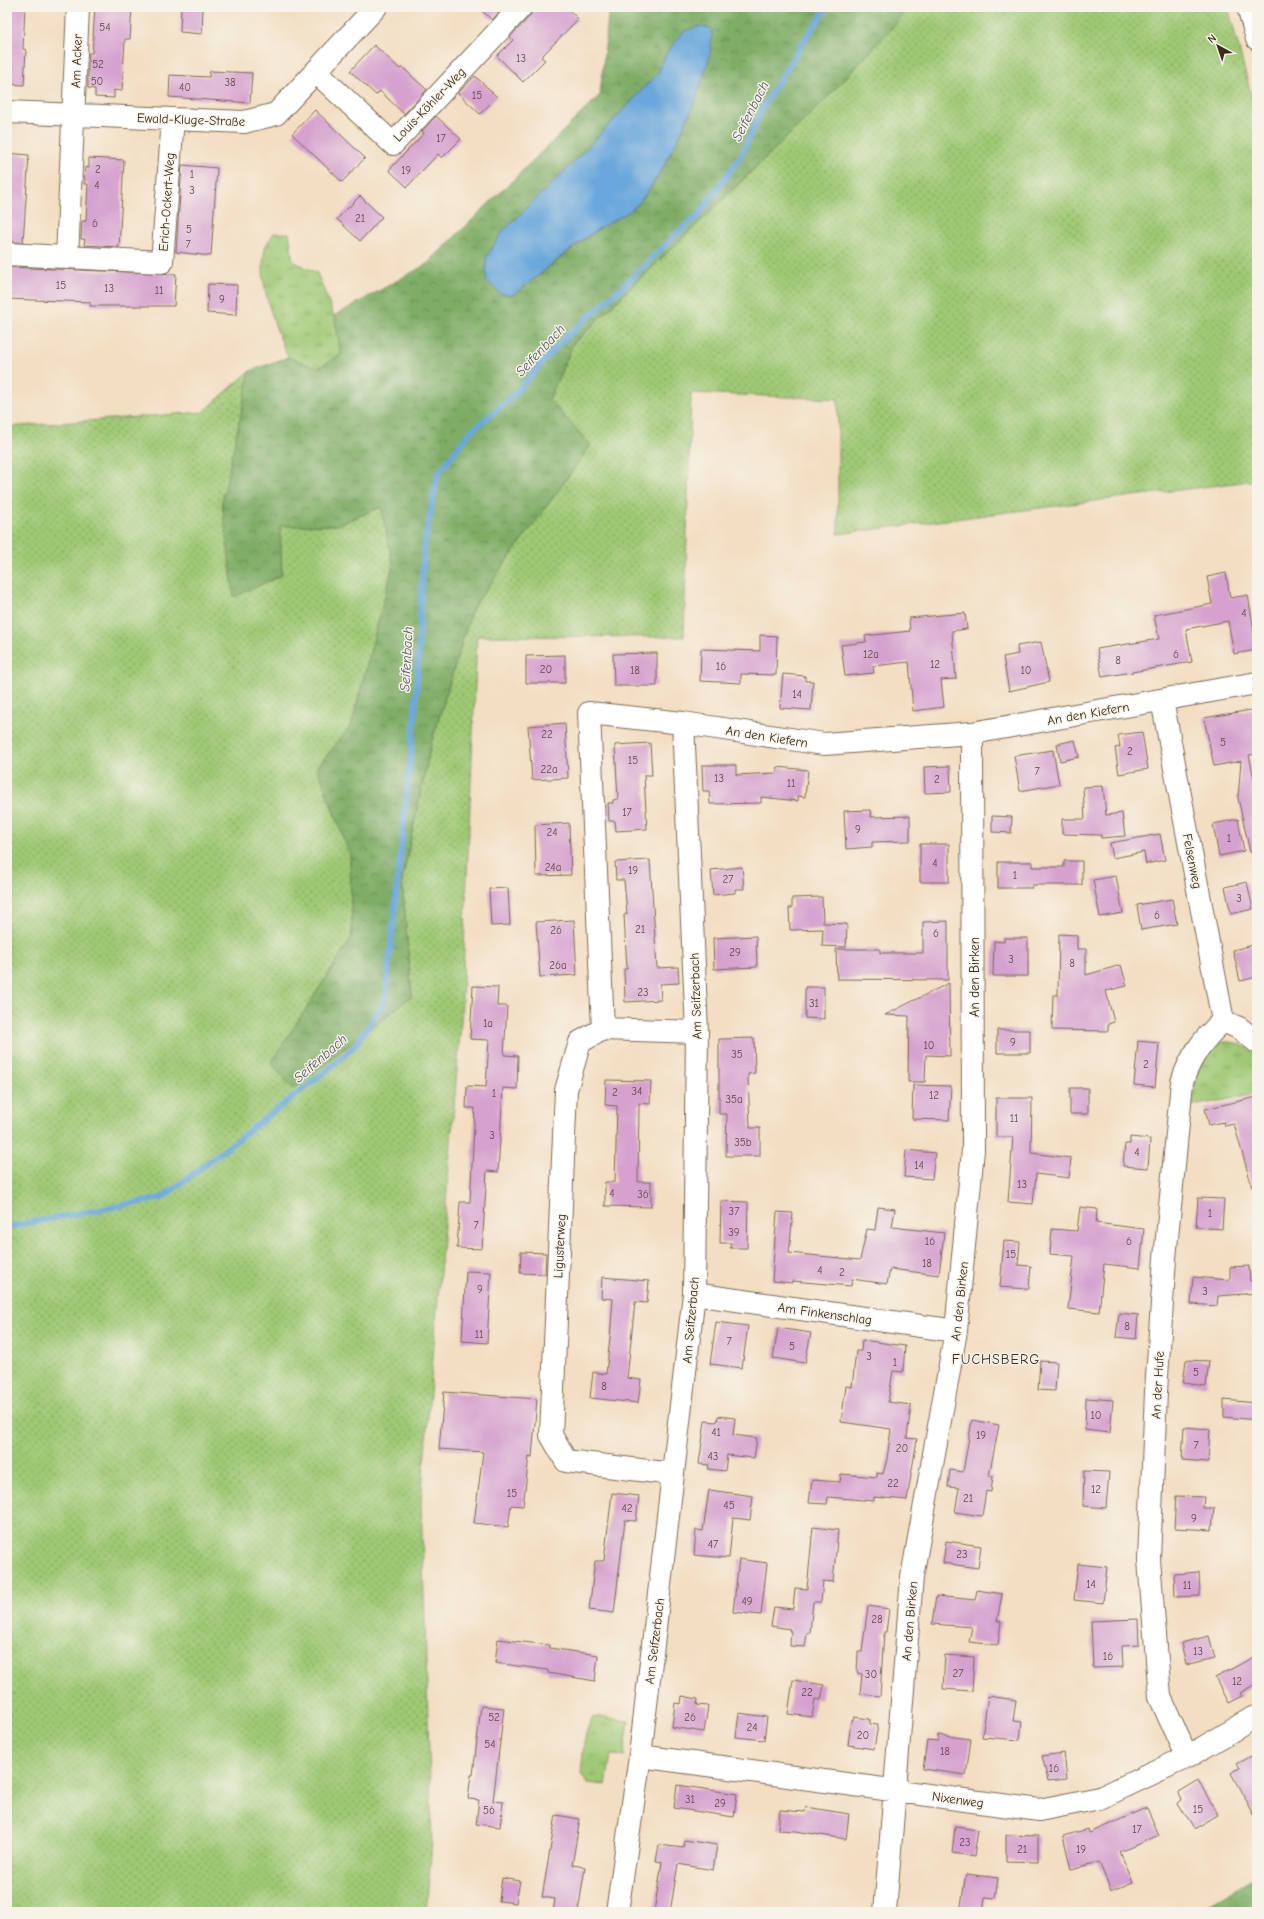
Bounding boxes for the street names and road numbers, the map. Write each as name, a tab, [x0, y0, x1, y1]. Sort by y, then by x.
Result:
street label: Am Acker	[68, 33, 85, 88]
street label: Louis-Köhler-Weg	[390, 64, 468, 144]
street label: Ewald-Kluge-Straße	[137, 110, 246, 129]
street label: Erich-Ockert-Weg	[156, 152, 177, 252]
street label: An den Kiefern	[1046, 699, 1130, 728]
street label: An den Kiefern	[725, 723, 809, 750]
street label: Felsenweg	[1180, 832, 1205, 890]
street label: An den Birken	[967, 937, 982, 1017]
street label: Am Seifzerbach	[686, 952, 705, 1040]
street label: Ligusterweg	[550, 1213, 569, 1279]
street label: An den Birken	[948, 1261, 971, 1342]
street label: Am Seifzerbach	[679, 1276, 702, 1364]
street label: Am Finkenschlag	[777, 1299, 873, 1328]
street label: An der Hufe	[1148, 1350, 1167, 1419]
street label: An den Birken	[899, 1581, 920, 1662]
street label: Am Seifzerbach	[642, 1597, 667, 1685]
street label: Nixenweg	[931, 1788, 985, 1811]

